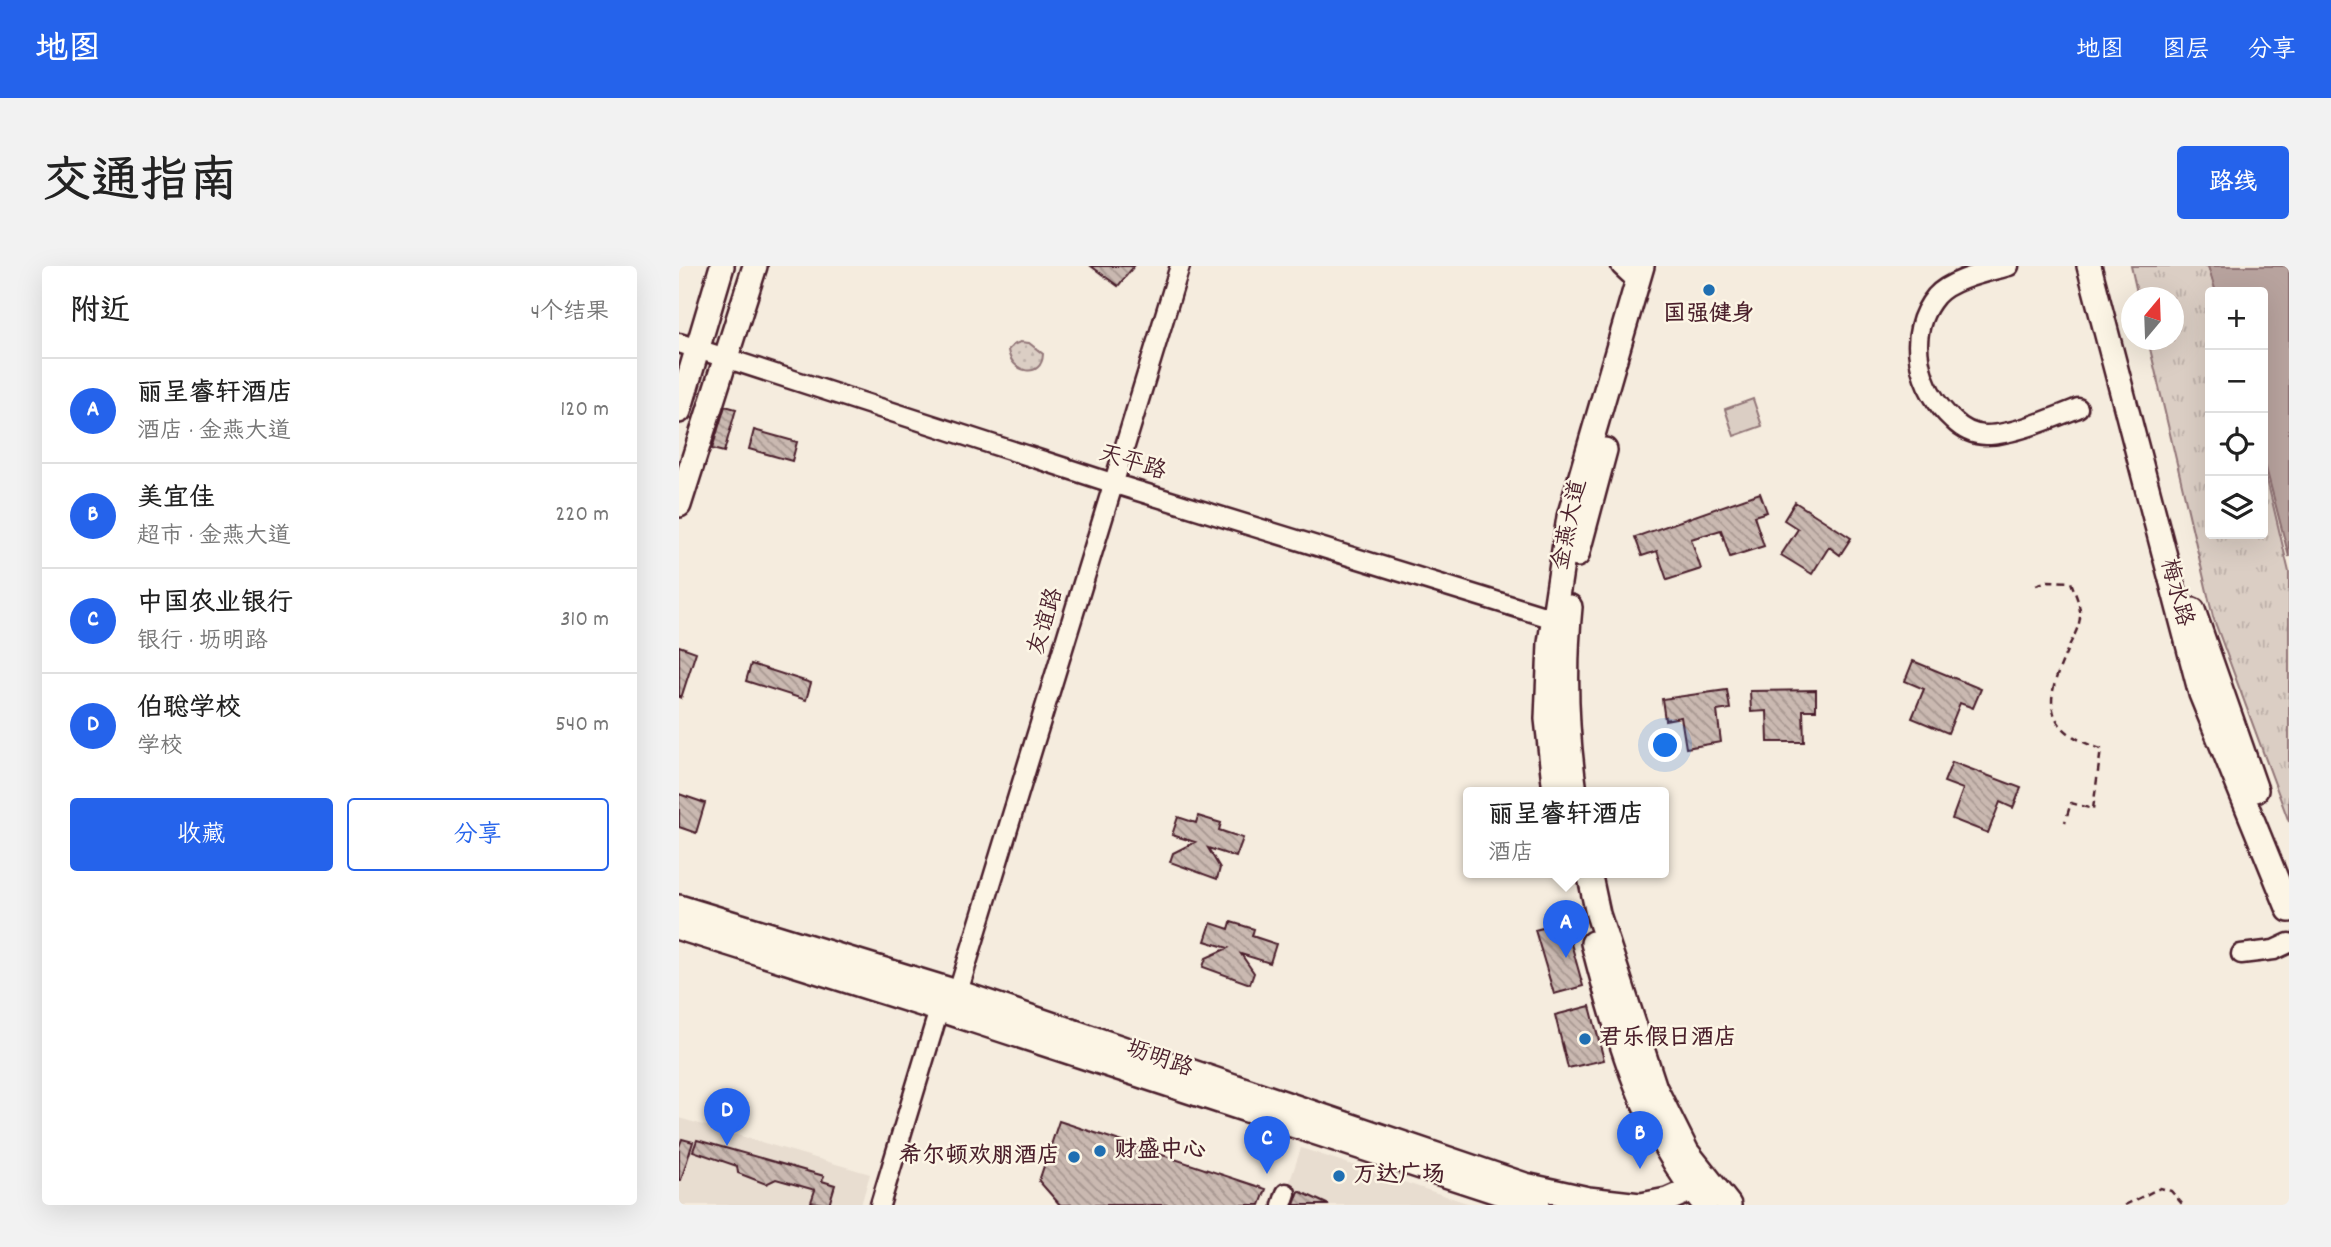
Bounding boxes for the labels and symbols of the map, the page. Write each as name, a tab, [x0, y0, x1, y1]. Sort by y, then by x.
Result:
marker: 国强健身	[1701, 282, 1717, 298]
north arrow	[2121, 287, 2184, 350]
place label: 国强健身	[1663, 299, 1755, 332]
street label: 天平路	[1094, 438, 1170, 490]
street label: 金燕大道	[1545, 477, 1597, 573]
street label: 梅水路	[2150, 555, 2200, 631]
street label: 友谊路	[1021, 584, 1073, 660]
your location	[1648, 728, 1682, 762]
pin: A	[1543, 900, 1589, 958]
place label: 君乐假日酒店	[1599, 1023, 1737, 1056]
marker: 君乐假日酒店	[1577, 1031, 1593, 1047]
street label: 坜明路	[1121, 1033, 1197, 1087]
pin: D	[704, 1088, 750, 1146]
pin: B	[1617, 1111, 1663, 1169]
pin: C	[1244, 1116, 1290, 1174]
place label: 财盛中心	[1114, 1135, 1206, 1168]
place label: 希尔顿欢朋酒店	[899, 1141, 1060, 1174]
marker: 财盛中心	[1092, 1143, 1108, 1159]
marker: 希尔顿欢朋酒店	[1066, 1149, 1082, 1165]
place label: 万达广场	[1353, 1160, 1445, 1193]
marker: 万达广场	[1331, 1168, 1347, 1184]

